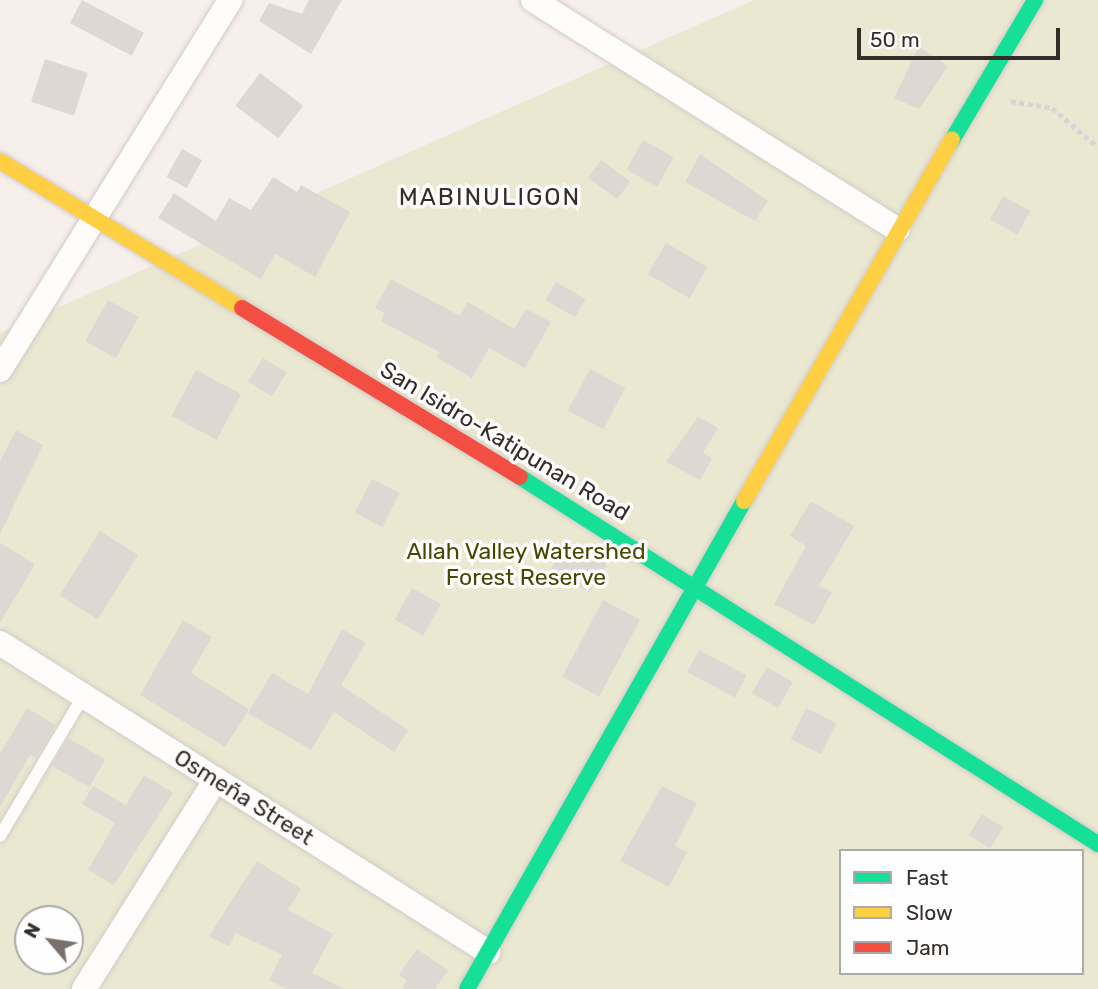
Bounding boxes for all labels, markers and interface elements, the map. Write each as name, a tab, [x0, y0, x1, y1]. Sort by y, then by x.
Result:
scale bar	[860, 14, 1063, 58]
text: 50 m	[870, 27, 920, 52]
district label: MABINULIGON	[400, 184, 580, 212]
street label: San Isidro-Katipunan Road	[375, 356, 635, 526]
park label: Allah Valley Watershed Forest Reserve	[406, 537, 646, 591]
street label: Osmeña Street	[169, 743, 319, 851]
legend	[839, 849, 1084, 975]
text: Fast	[906, 865, 948, 890]
text: Slow	[906, 900, 953, 925]
north arrow	[14, 905, 84, 975]
text: N	[19, 919, 45, 942]
text: Jam	[906, 935, 950, 960]

